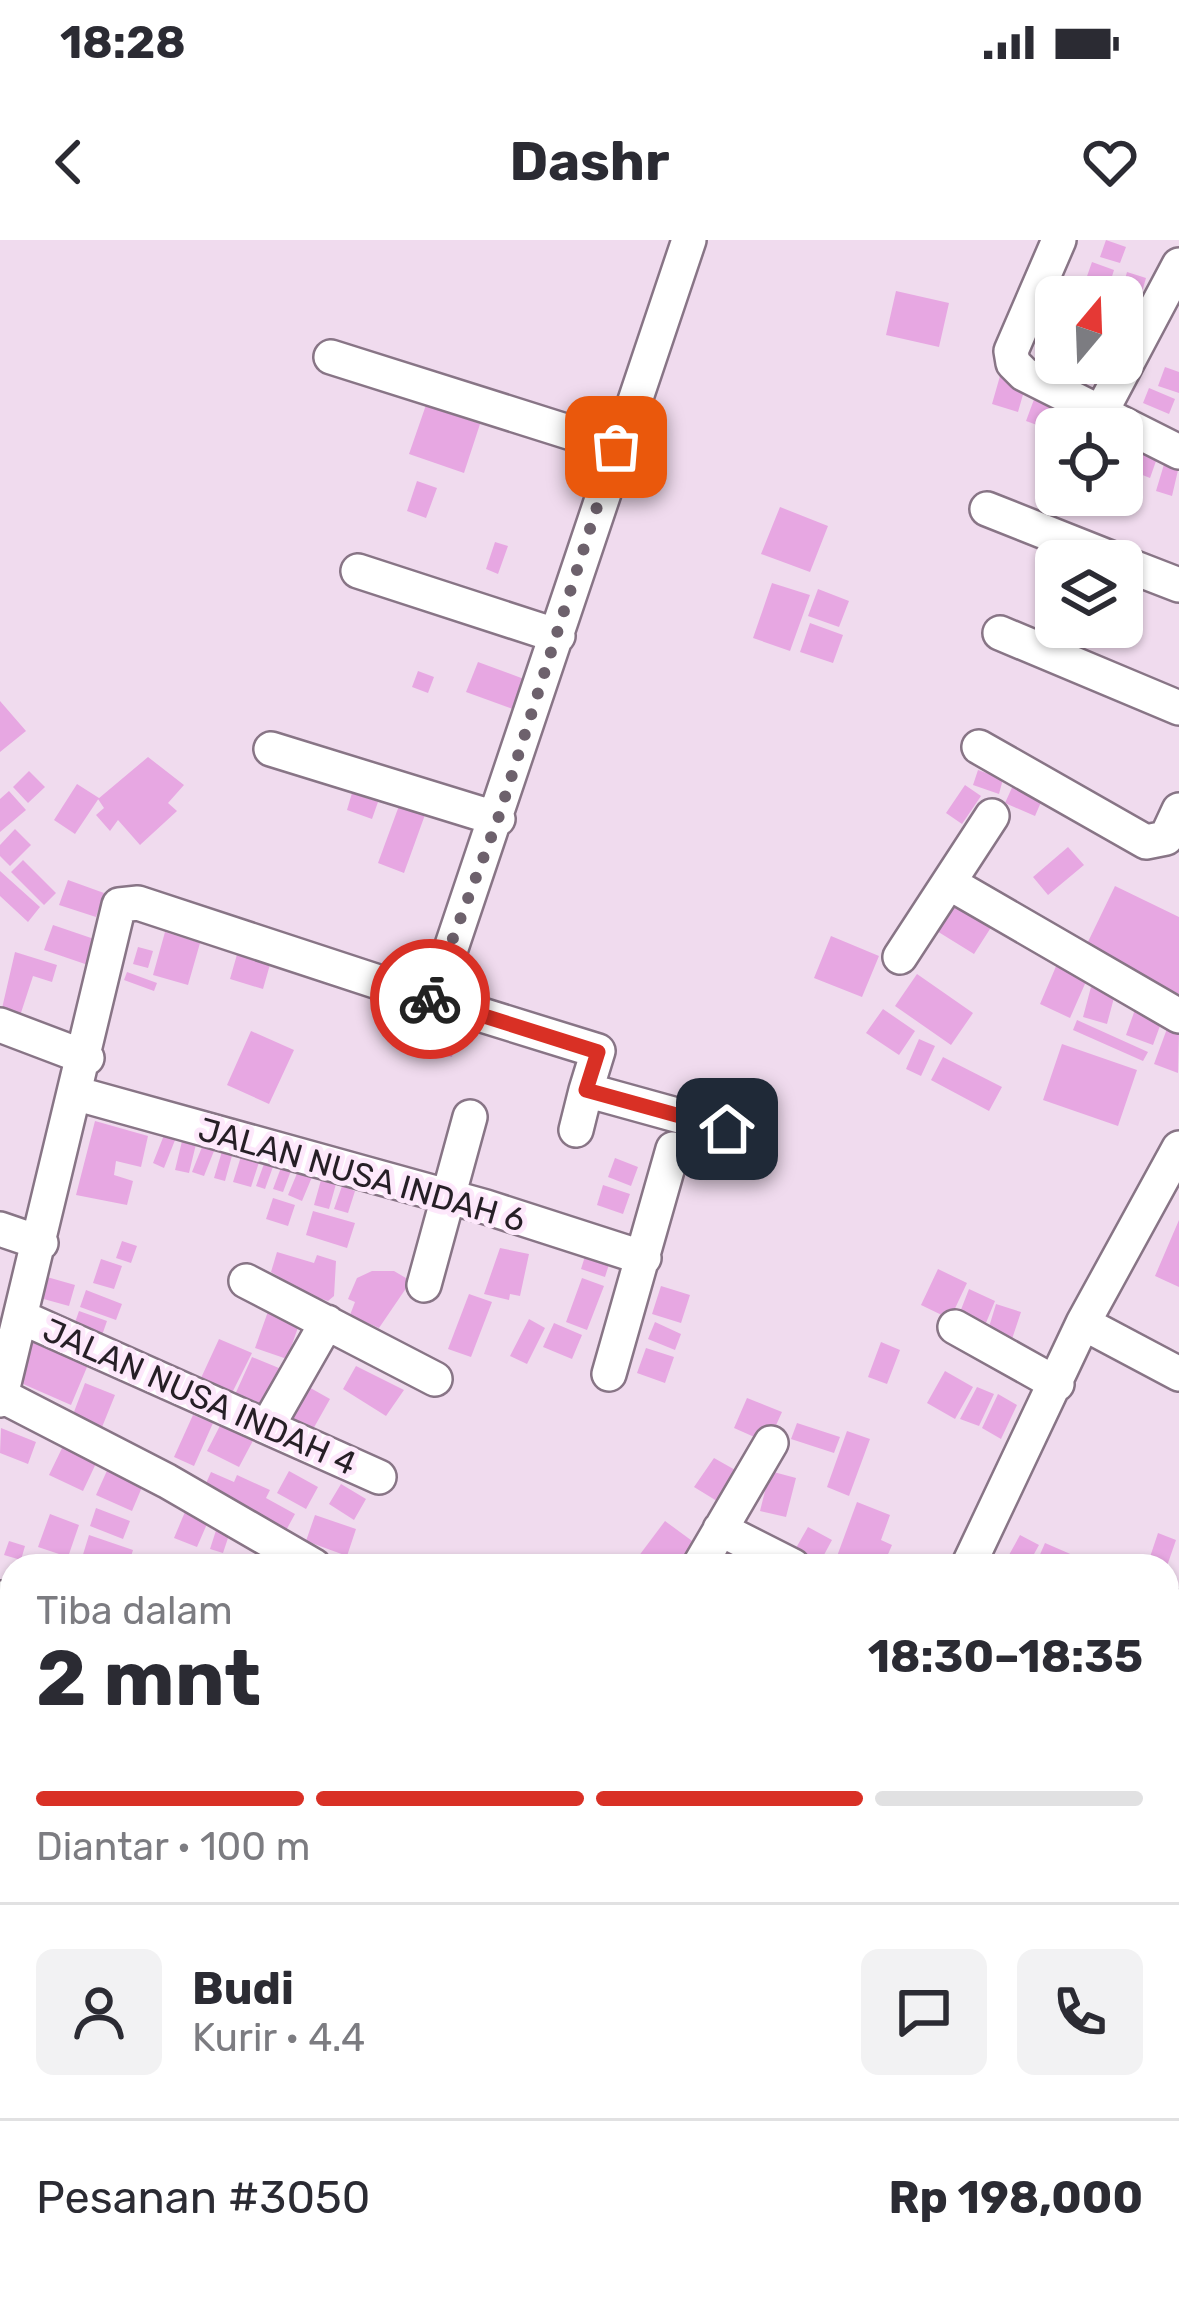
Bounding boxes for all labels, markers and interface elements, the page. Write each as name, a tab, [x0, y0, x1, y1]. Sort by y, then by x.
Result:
text: 18:28	[60, 16, 186, 69]
icon: back	[36, 129, 102, 195]
icon: heart	[1077, 129, 1143, 195]
text: Dashr	[509, 130, 670, 194]
north arrow	[1035, 276, 1143, 384]
map controls	[1035, 276, 1143, 648]
pin	[565, 396, 667, 498]
button: locate	[1035, 408, 1143, 516]
icon: bag	[583, 414, 649, 480]
button: layers	[1035, 540, 1143, 648]
courier	[370, 939, 490, 1059]
icon: bike	[397, 966, 463, 1032]
pin	[676, 1078, 778, 1180]
icon: home	[694, 1096, 760, 1162]
street label: JALAN NUSA INDAH 6	[194, 1109, 530, 1240]
street label: JALAN NUSA INDAH 4	[37, 1310, 362, 1483]
text: Tiba dalam	[36, 1588, 233, 1634]
text: 18:30–18:35	[868, 1630, 1143, 1683]
text: 2 mnt	[36, 1632, 261, 1725]
text: Diantar · 100 m	[36, 1824, 310, 1870]
button: person	[36, 1949, 162, 2075]
button: chat	[861, 1949, 987, 2075]
button: phone	[1017, 1949, 1143, 2075]
text: Budi	[192, 1962, 294, 2015]
text: Kurir · 4.4	[192, 2015, 365, 2061]
text: Pesanan #3050	[36, 2171, 370, 2224]
text: Rp 198,000	[888, 2171, 1143, 2224]

